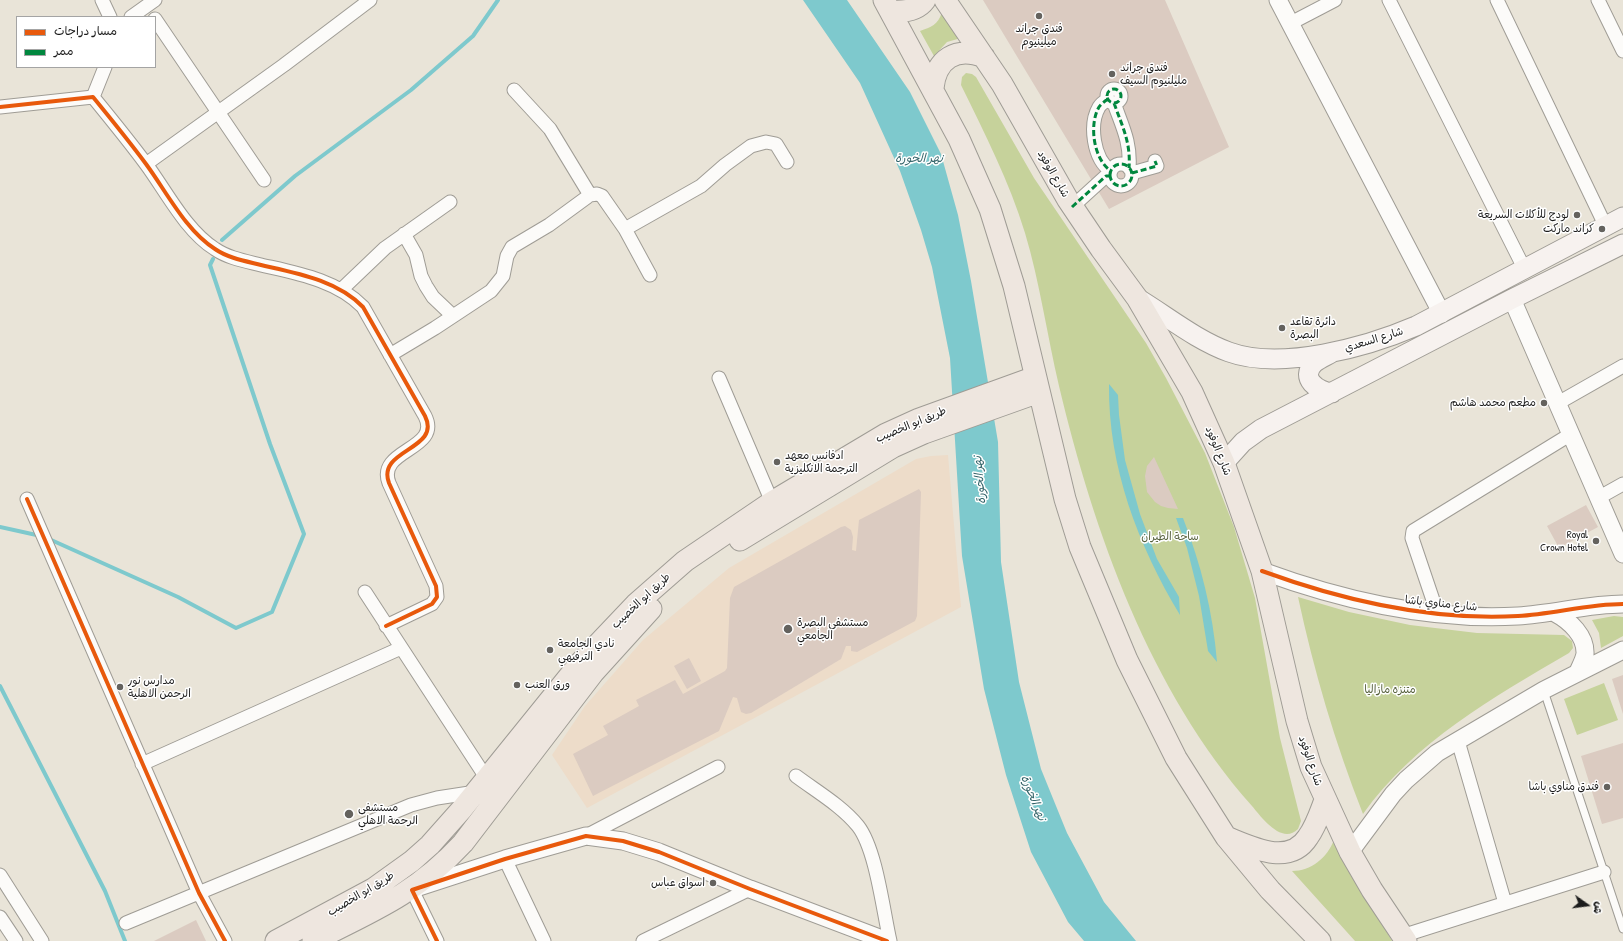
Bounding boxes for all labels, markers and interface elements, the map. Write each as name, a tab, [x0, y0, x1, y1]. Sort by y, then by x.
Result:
marker: فندق جراند ميلينيوم	[1034, 11, 1044, 21]
legend	[16, 16, 156, 68]
text: مسار دراجات	[54, 22, 117, 39]
place label: فندق جراند ميلينيوم	[1015, 22, 1063, 48]
text: ممر	[54, 42, 73, 59]
place label: فندق جراند مليلنيوم السيف	[1120, 61, 1187, 87]
marker: فندق جراند مليلنيوم السيف	[1107, 69, 1117, 79]
street label: شارع الوفود	[1034, 148, 1072, 200]
water label: نهر الخورة	[895, 152, 943, 166]
place label: لودج للأكلات السريعة	[1478, 208, 1569, 222]
marker: لودج للأكلات السريعة	[1572, 210, 1582, 220]
place label: كراند ماركت	[1543, 222, 1594, 236]
marker: كراند ماركت	[1597, 224, 1607, 234]
place label: دائرة تقاعد البصرة	[1290, 315, 1336, 341]
marker: دائرة تقاعد البصرة	[1277, 323, 1287, 333]
street label: شارع السعدي	[1343, 325, 1405, 355]
place label: مطعم محمد هاشم	[1450, 396, 1536, 410]
marker: مطعم محمد هاشم	[1539, 398, 1549, 408]
street label: طريق ابو الخصيب	[874, 404, 948, 446]
street label: شارع الوفود	[1202, 424, 1234, 478]
place label: ادفانس معهد الترجمة الانكليزية	[785, 449, 858, 475]
water label: نهر الخورة	[971, 455, 989, 505]
marker: ادفانس معهد الترجمة الانكليزية	[772, 457, 782, 467]
place label: Royal Crown Hotel	[1540, 528, 1588, 554]
park label: ساحة الطيران	[1141, 530, 1199, 544]
marker: Royal Crown Hotel	[1591, 536, 1601, 546]
street label: طريق ابو الخصيب	[609, 570, 673, 632]
street label: شارع مناوي باشا	[1404, 594, 1478, 614]
place label: مستشفى البصرة الجامعي	[797, 616, 868, 642]
marker: مستشفى البصرة الجامعي	[782, 623, 794, 635]
place label: نادي الجامعة الترفيهي	[558, 637, 614, 663]
marker: نادي الجامعة الترفيهي	[545, 645, 555, 655]
place label: مدارس نور الرحمن الاهلية	[128, 674, 191, 700]
place label: ورق العنب	[525, 678, 570, 692]
marker: ورق العنب	[512, 680, 522, 690]
marker: مدارس نور الرحمن الاهلية	[115, 682, 125, 692]
park label: متنزه مازاليا	[1364, 683, 1416, 697]
street label: شارع الوفود	[1295, 734, 1325, 788]
water label: نهر الخورة	[1017, 773, 1049, 823]
place label: فندق مناوي باشا	[1529, 780, 1599, 794]
marker: فندق مناوي باشا	[1602, 782, 1612, 792]
place label: مستشفى الرحمة الاهلي	[358, 801, 418, 827]
marker: مستشفى الرحمة الاهلي	[343, 808, 355, 820]
street label: طريق ابو الخصيب	[325, 869, 397, 919]
place label: اسواق عباس	[651, 876, 705, 890]
marker: اسواق عباس	[708, 878, 718, 888]
north arrow	[1567, 885, 1607, 925]
text: ش	[1590, 900, 1607, 915]

